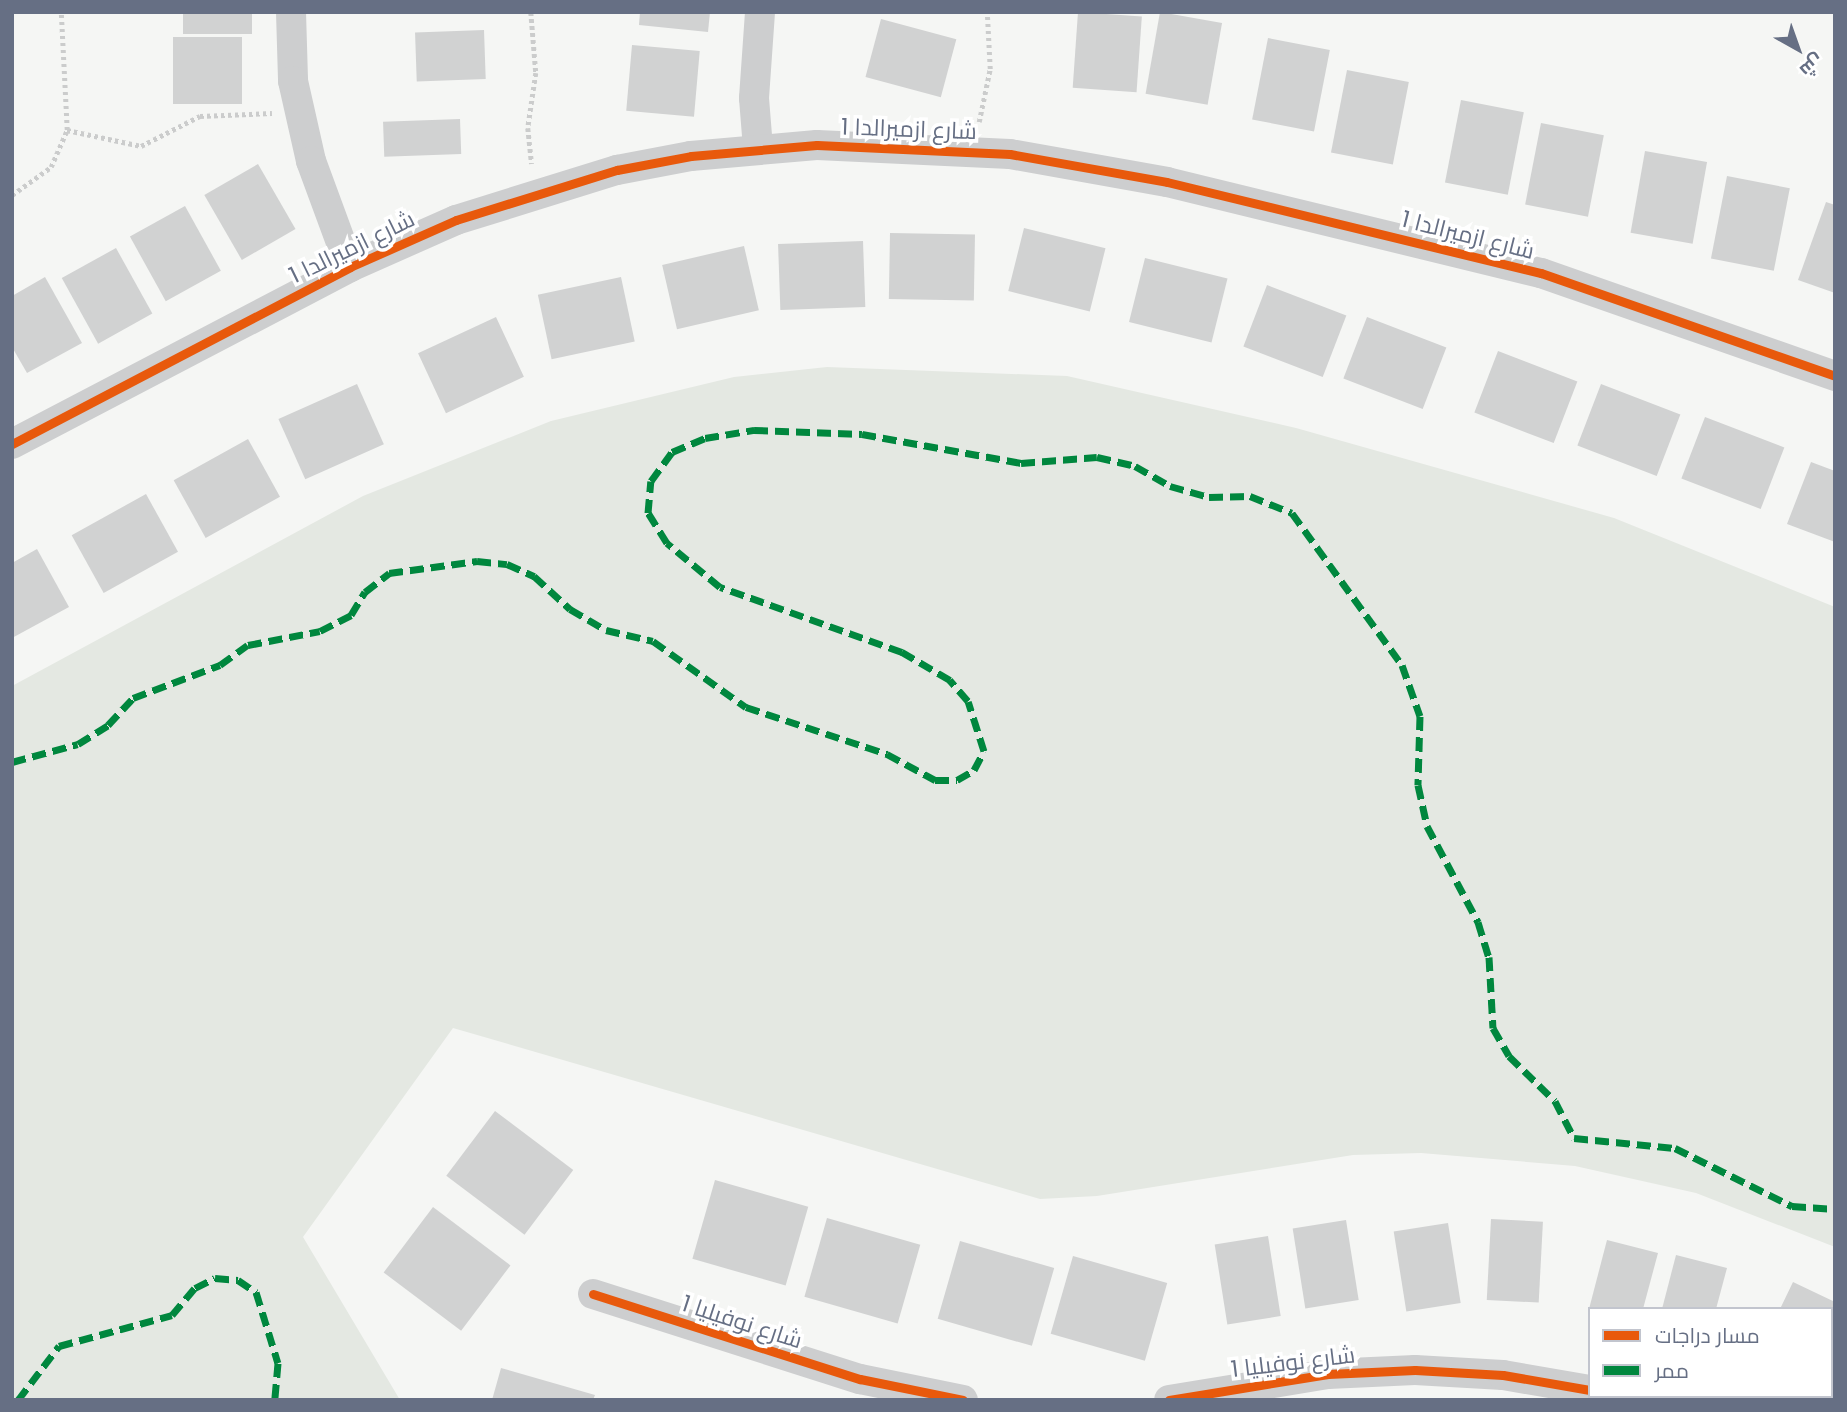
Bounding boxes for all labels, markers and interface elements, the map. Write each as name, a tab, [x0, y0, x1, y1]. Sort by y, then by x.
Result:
north arrow	[1763, 14, 1833, 84]
text: ش	[1794, 47, 1830, 84]
street label: شارع ازميرالدا 1	[841, 113, 977, 145]
street label: شارع ازميرالدا 1	[285, 205, 419, 289]
street label: شارع ازميرالدا 1	[1399, 205, 1537, 265]
street label: شارع نوفيليا 1	[678, 1290, 806, 1354]
legend	[1588, 1307, 1833, 1398]
text: مسار دراجات	[1655, 1321, 1760, 1350]
street label: شارع نوفيليا 1	[1229, 1341, 1357, 1383]
text: ممر	[1655, 1356, 1689, 1385]

